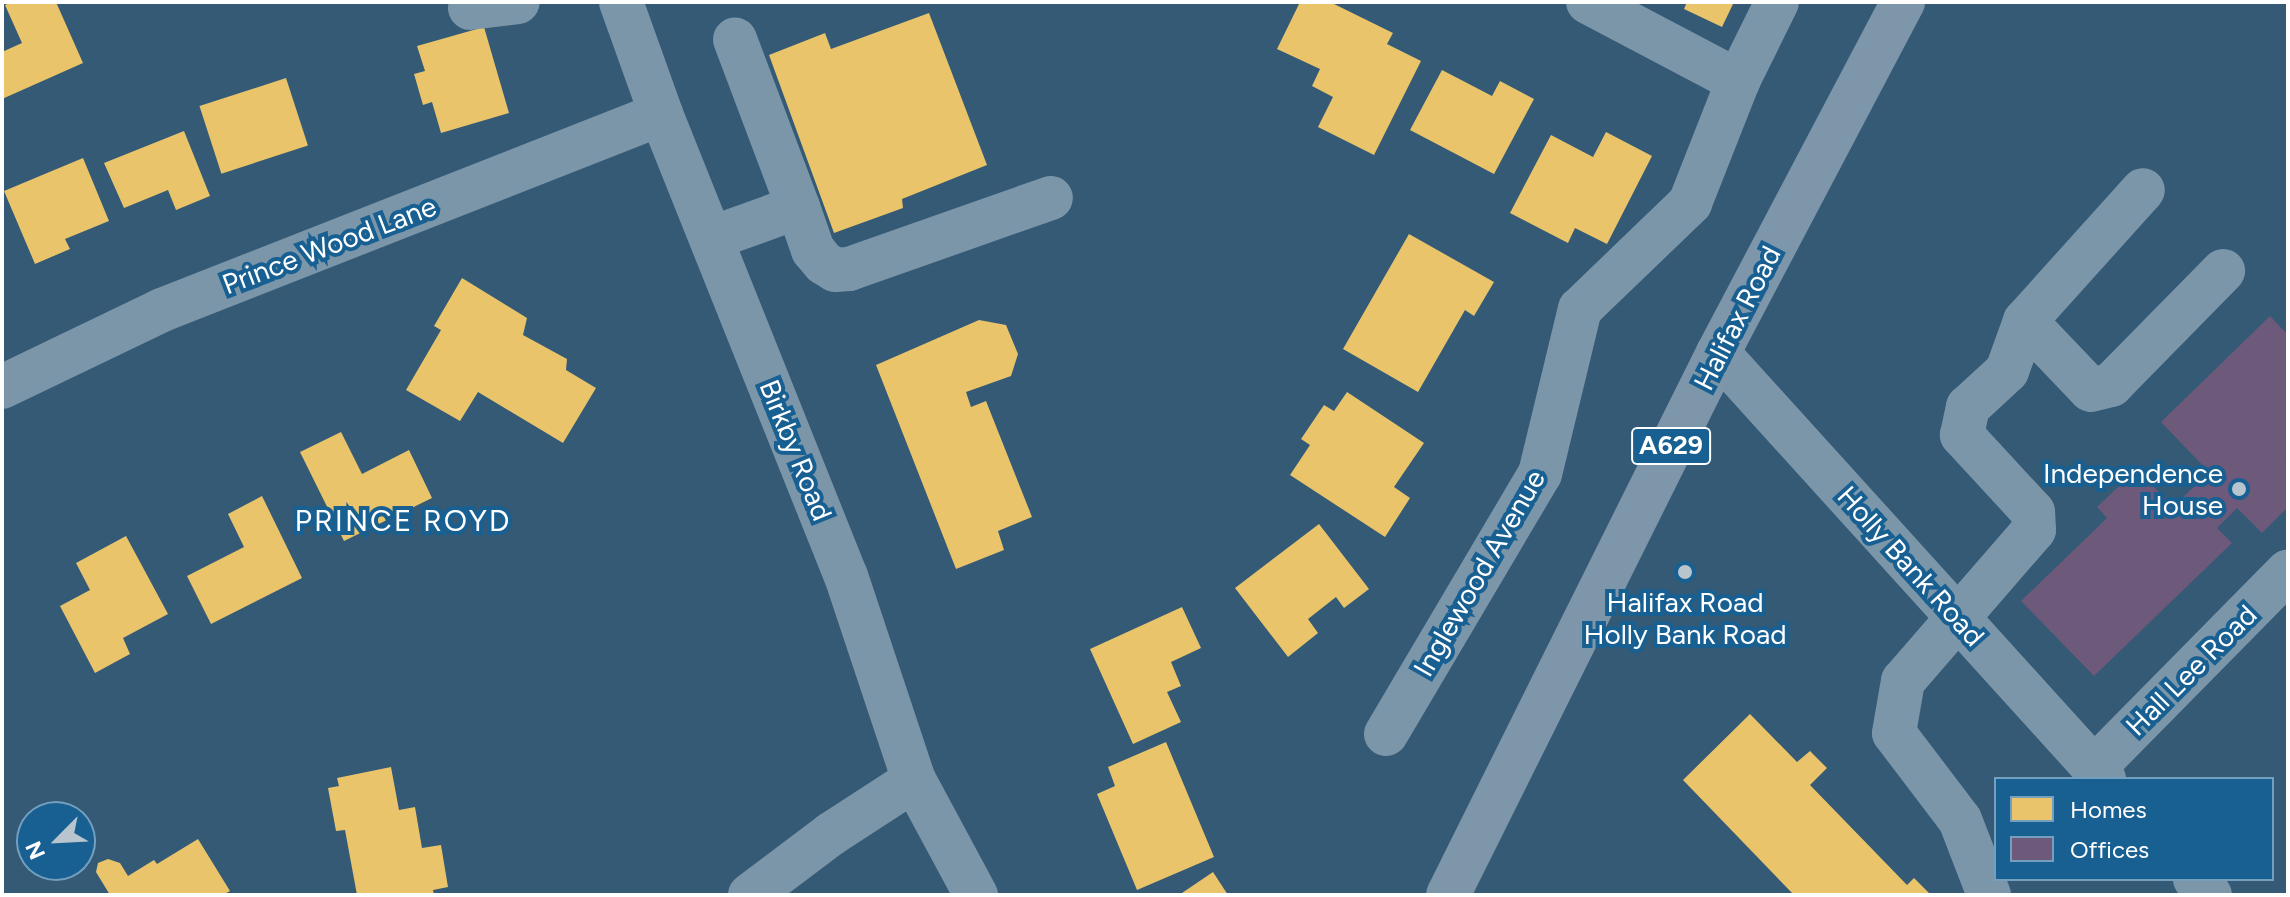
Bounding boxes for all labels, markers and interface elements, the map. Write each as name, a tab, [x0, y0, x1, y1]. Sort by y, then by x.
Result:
street label: Prince Wood Lane	[217, 189, 441, 301]
street label: Halifax Road	[1686, 240, 1788, 396]
street label: Birkby Road	[753, 375, 839, 525]
road number: A629	[1631, 424, 1711, 468]
place label: Independence House	[2043, 456, 2223, 522]
street label: Inglewood Avenue	[1406, 464, 1552, 682]
street label: Holly Bank Road	[1831, 479, 1991, 653]
marker: Independence House	[2230, 480, 2248, 498]
district label: PRINCE ROYD	[295, 503, 511, 539]
marker: Halifax Road Holly Bank Road	[1676, 563, 1694, 581]
place label: Halifax Road Holly Bank Road	[1583, 585, 1787, 651]
street label: Hall Lee Road	[2119, 598, 2263, 742]
legend	[1994, 777, 2274, 881]
text: Homes	[2070, 795, 2147, 824]
north arrow	[16, 801, 96, 881]
text: Offices	[2070, 835, 2149, 864]
text: N	[20, 837, 51, 863]

